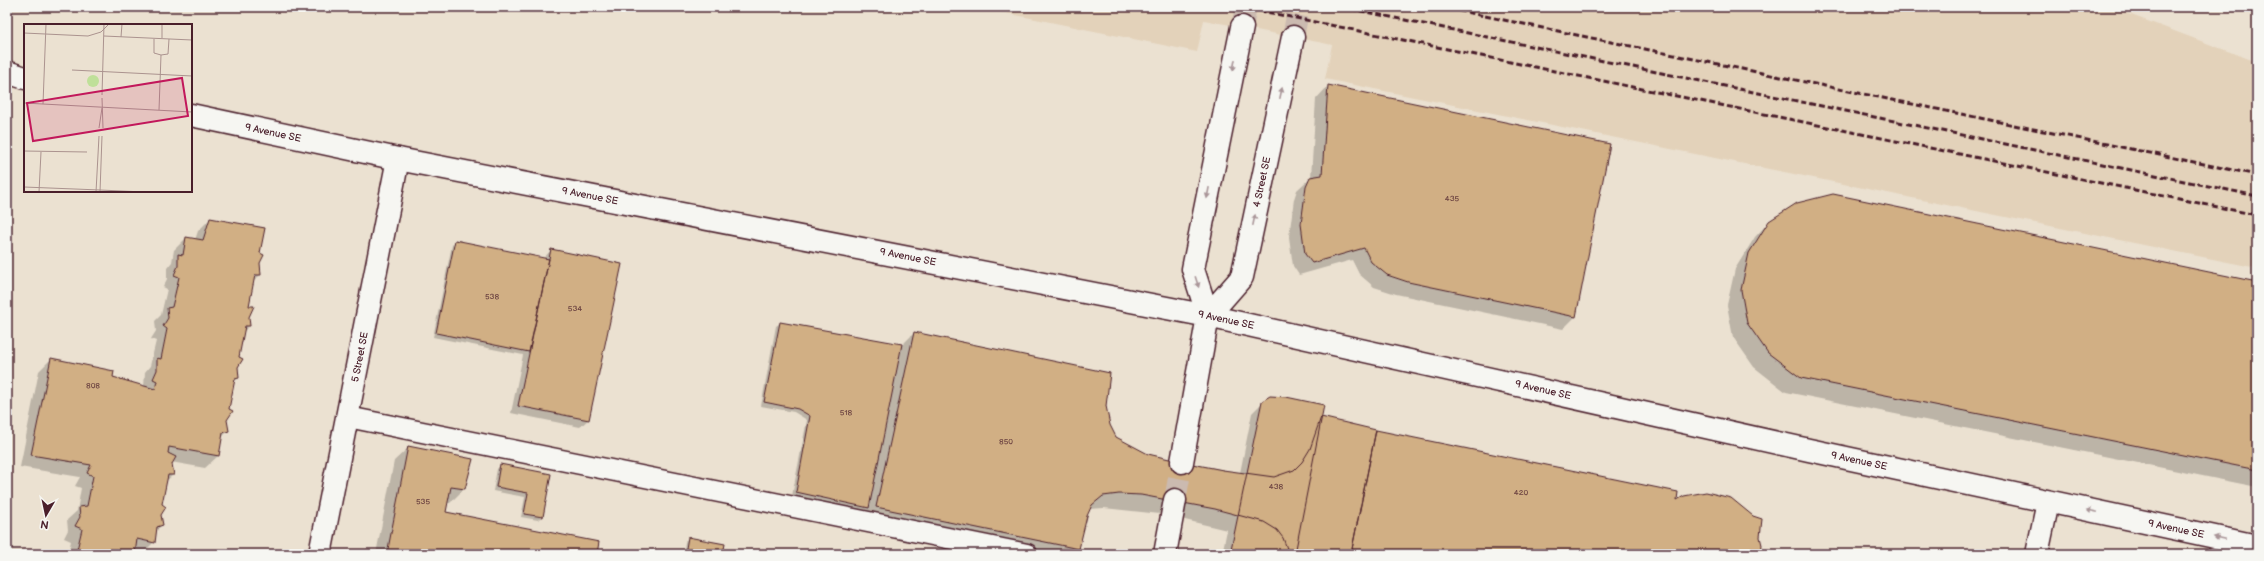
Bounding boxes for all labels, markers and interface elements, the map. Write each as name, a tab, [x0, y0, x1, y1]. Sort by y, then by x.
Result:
inset map	[24, 24, 192, 192]
one-way arrow	[1231, 59, 1237, 72]
one-way arrow	[1278, 86, 1284, 99]
street label: 9 Avenue SE	[244, 121, 303, 145]
street label: 4 Street SE	[1251, 155, 1273, 208]
street label: 9 Avenue SE	[561, 185, 620, 207]
one-way arrow	[1205, 187, 1211, 199]
house number: 435	[1445, 194, 1460, 203]
one-way arrow	[1251, 214, 1257, 226]
street label: 9 Avenue SE	[879, 246, 938, 268]
one-way arrow	[1194, 276, 1200, 288]
house number: 538	[485, 292, 499, 301]
house number: 534	[568, 304, 582, 313]
street label: 9 Avenue SE	[1197, 308, 1256, 332]
street label: 5 Street SE	[349, 331, 371, 383]
street label: 9 Avenue SE	[1514, 378, 1573, 402]
house number: 808	[86, 381, 100, 390]
house number: 518	[840, 408, 853, 417]
house number: 850	[999, 437, 1013, 446]
street label: 9 Avenue SE	[1830, 449, 1889, 473]
house number: 438	[1269, 482, 1284, 491]
house number: 420	[1514, 488, 1528, 497]
north arrow	[26, 495, 66, 535]
house number: 535	[416, 497, 430, 506]
one-way arrow	[2085, 508, 2098, 514]
text: N	[39, 517, 50, 531]
street label: 9 Avenue SE	[2147, 517, 2206, 541]
one-way arrow	[2213, 534, 2225, 540]

